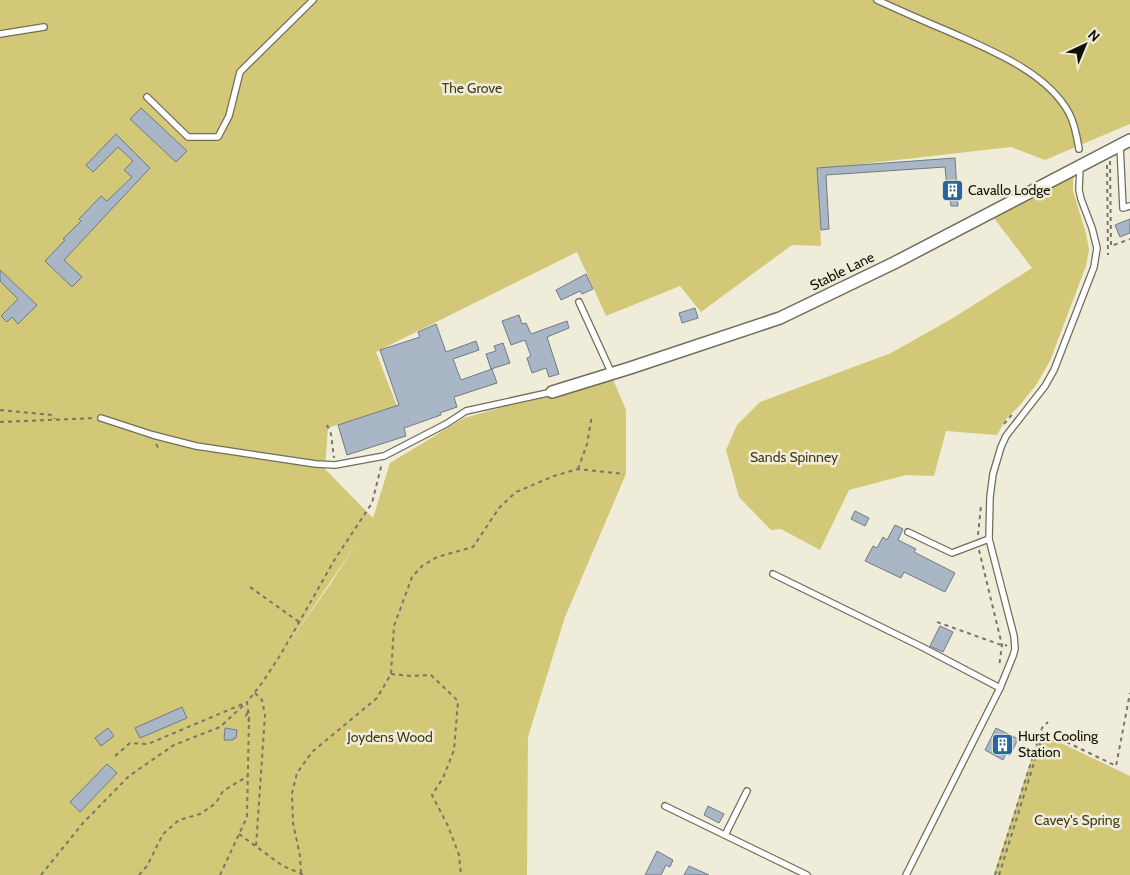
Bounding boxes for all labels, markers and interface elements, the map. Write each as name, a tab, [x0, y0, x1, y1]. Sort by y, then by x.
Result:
north arrow	[1060, 20, 1110, 70]
text: N	[1084, 26, 1104, 46]
park label: The Grove	[442, 79, 502, 97]
building icon: Cavallo Lodge	[940, 178, 964, 202]
place label: Cavallo Lodge	[968, 181, 1051, 199]
street label: Stable Lane	[807, 248, 877, 294]
park label: Sands Spinney	[750, 448, 838, 466]
place label: Hurst Cooling Station	[1018, 727, 1099, 761]
park label: Joydens Wood	[346, 728, 433, 746]
building icon: Hurst Cooling Station	[990, 732, 1014, 756]
park label: Cavey's Spring	[1034, 811, 1121, 829]

